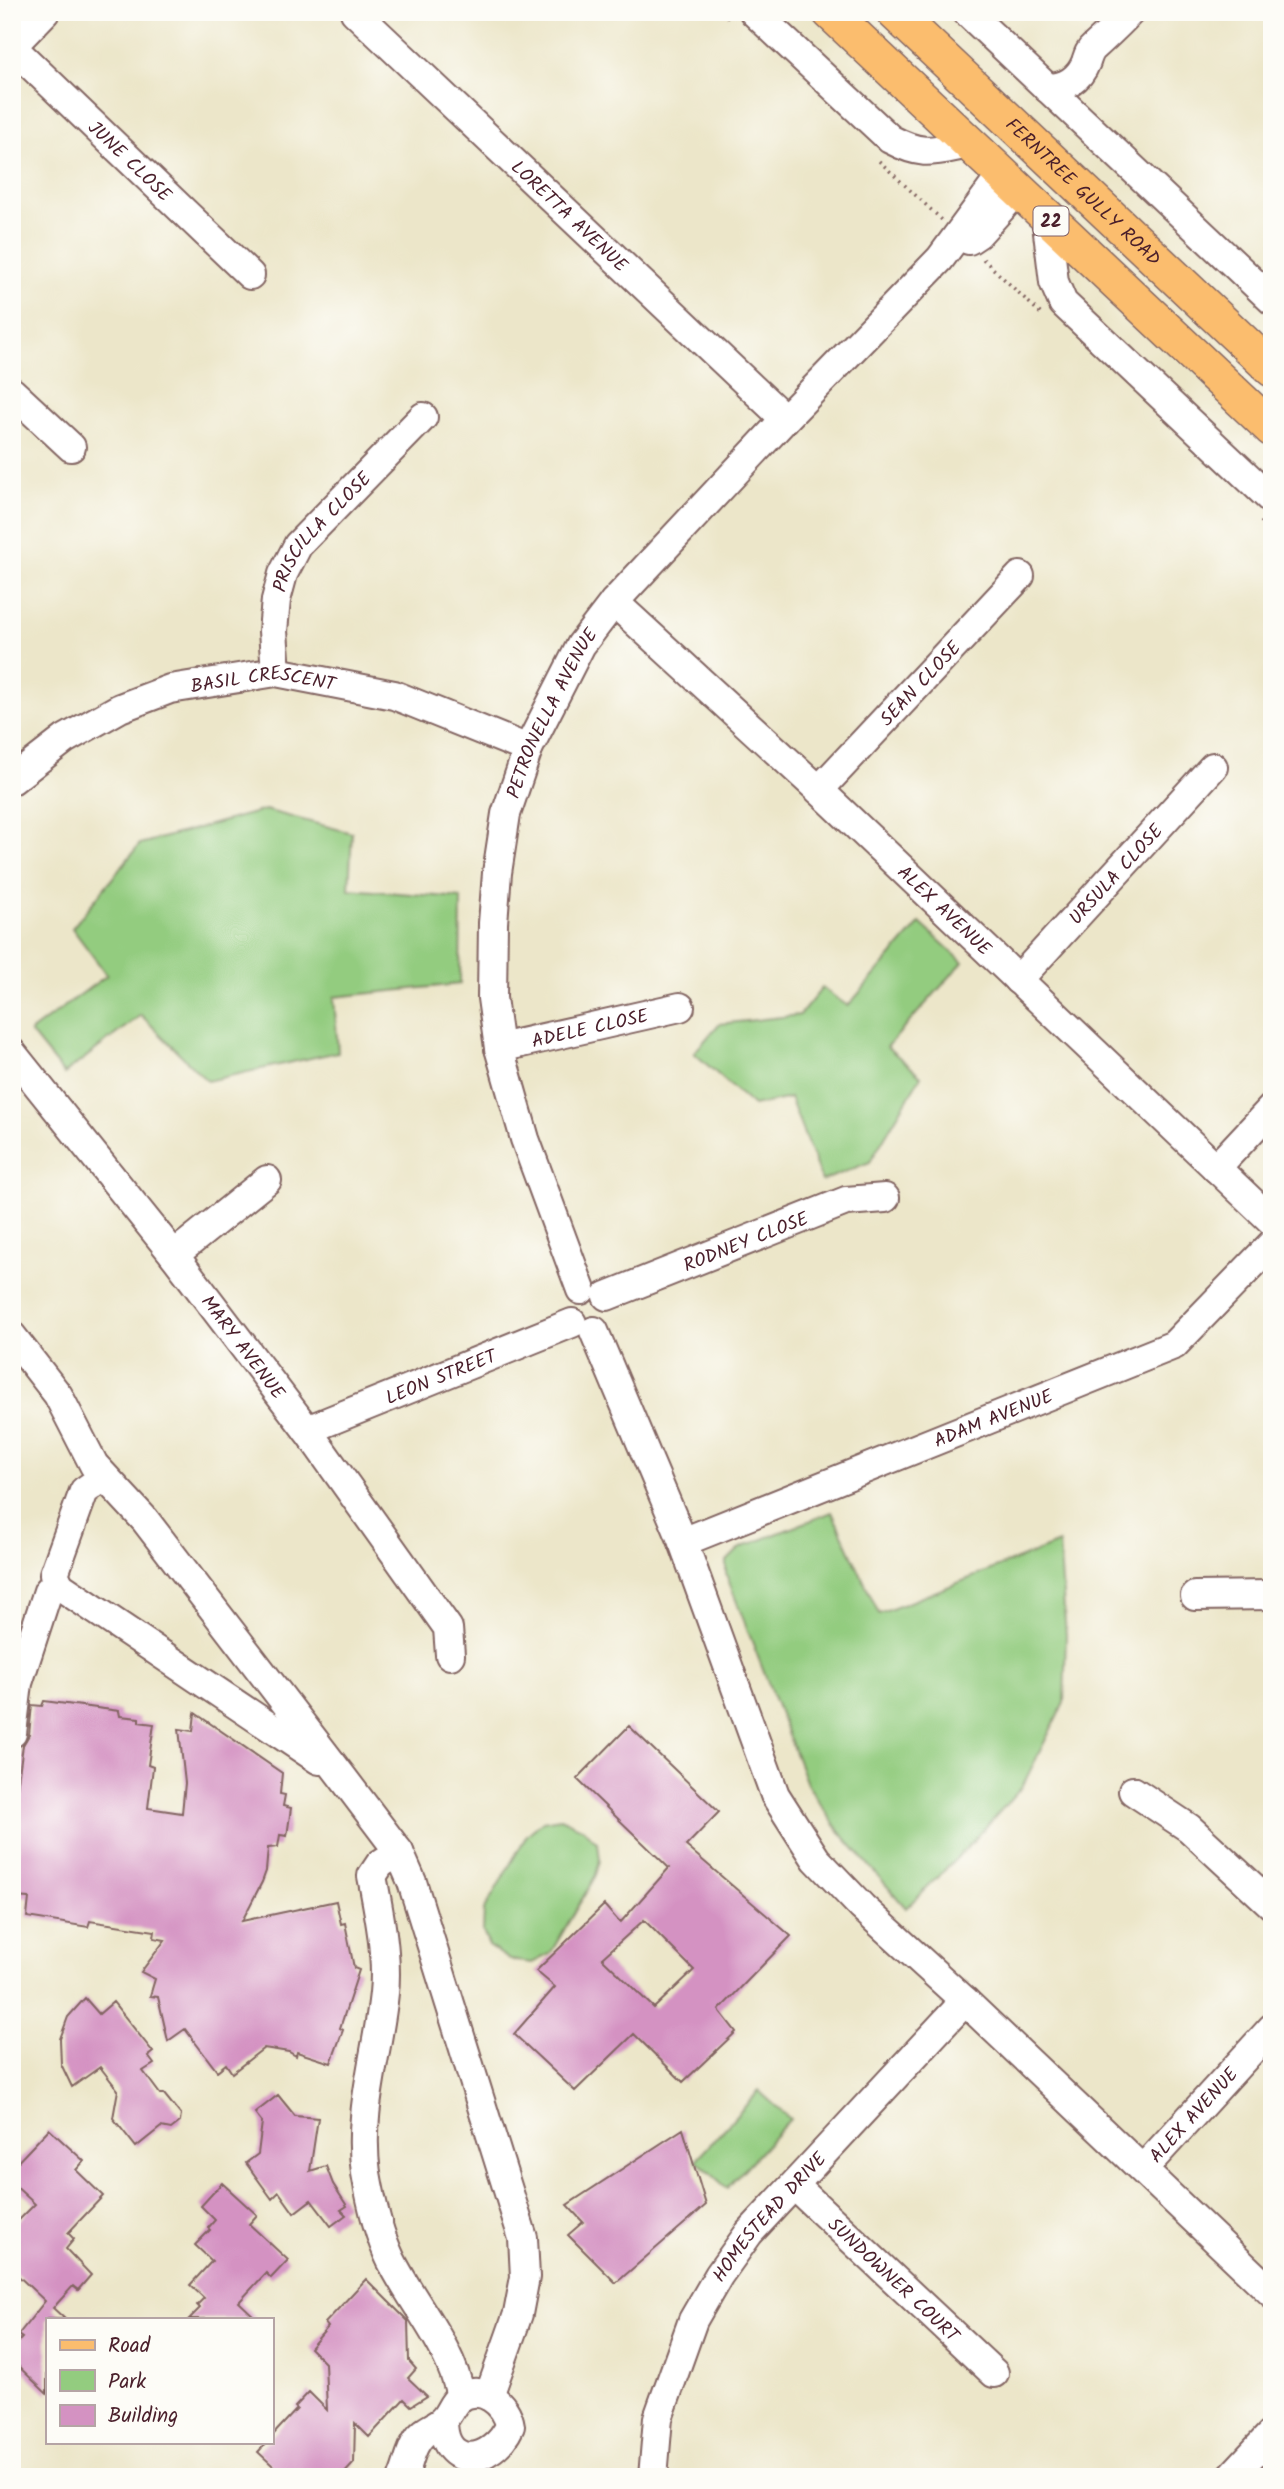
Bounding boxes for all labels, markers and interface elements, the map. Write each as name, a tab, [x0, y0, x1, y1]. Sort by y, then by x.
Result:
street label: FERNTREE GULLY ROAD	[998, 111, 1167, 274]
street label: JUNE CLOSE	[80, 114, 179, 210]
street label: LORETTA AVENUE	[503, 154, 635, 281]
road number: 22	[1034, 206, 1068, 236]
street label: PRISCILLA CLOSE	[266, 465, 380, 596]
street label: PETRONELLA AVENUE	[499, 621, 607, 803]
street label: SEAN CLOSE	[873, 634, 970, 734]
street label: BASIL CRESCENT	[189, 658, 340, 702]
street label: URSULA CLOSE	[1062, 817, 1172, 933]
street label: ALEX AVENUE	[890, 859, 998, 964]
street label: ADELE CLOSE	[529, 1001, 652, 1057]
street label: RODNEY CLOSE	[679, 1204, 814, 1281]
street label: MARY AVENUE	[192, 1289, 292, 1407]
street label: LEON STREET	[381, 1341, 503, 1414]
street label: ADAM AVENUE	[930, 1382, 1059, 1457]
street label: ALEX AVENUE	[1143, 2060, 1247, 2170]
street label: HOMESTEAD DRIVE	[705, 2145, 835, 2289]
street label: SUNDOWNER COURT	[820, 2211, 967, 2352]
legend	[46, 2318, 273, 2444]
text: Road	[108, 2330, 151, 2363]
text: Park	[108, 2366, 146, 2399]
text: Building	[108, 2400, 178, 2433]

